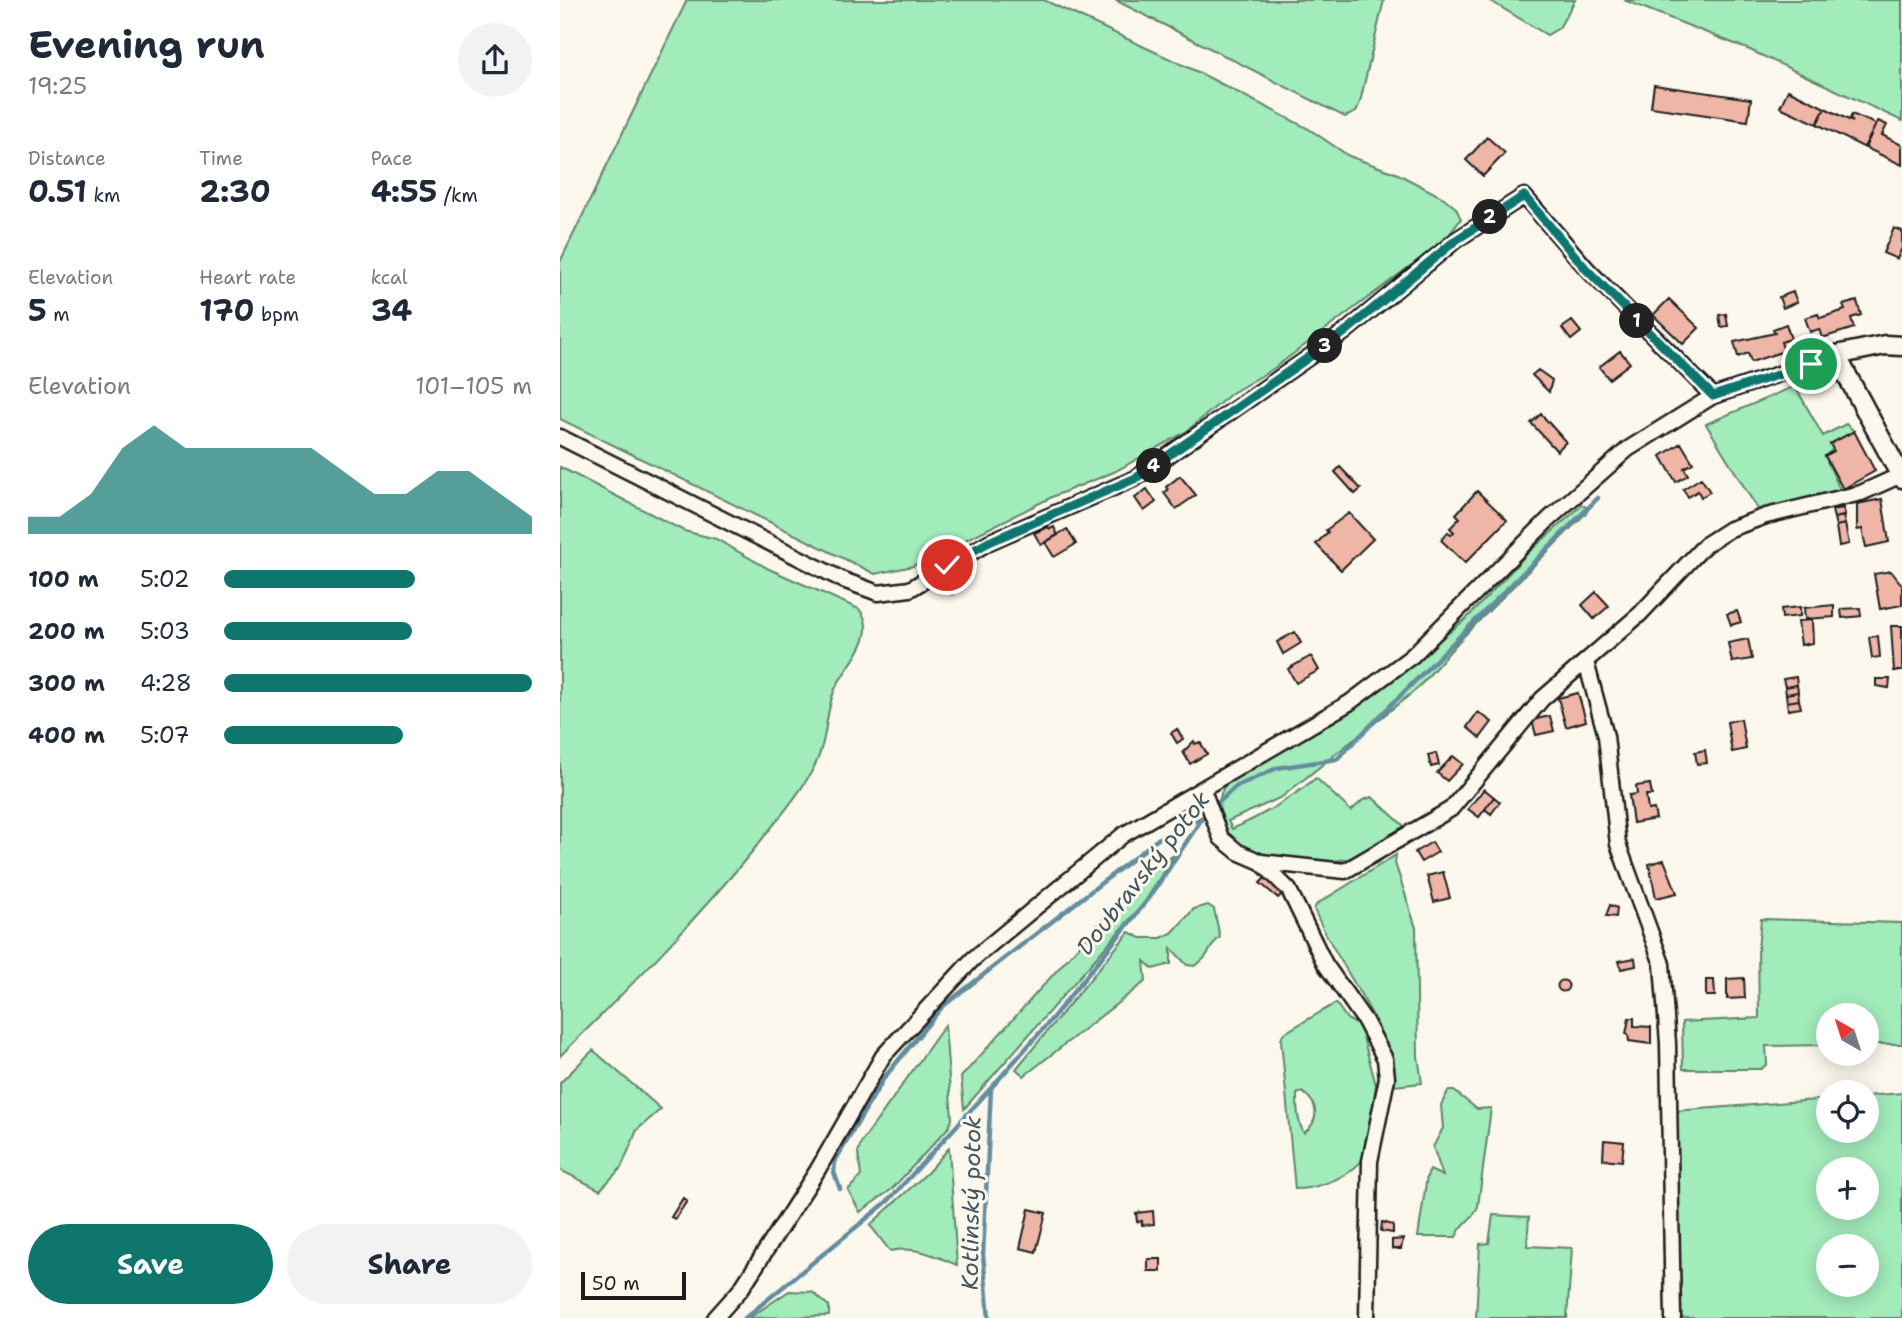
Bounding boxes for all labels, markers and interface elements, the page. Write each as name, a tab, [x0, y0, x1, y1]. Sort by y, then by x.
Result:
text: Evening run	[28, 19, 265, 70]
button: share	[458, 23, 532, 97]
text: 19:25	[28, 71, 87, 101]
text: Distance	[28, 146, 106, 171]
text: Time	[199, 146, 243, 171]
text: Pace	[371, 146, 412, 171]
text: 0.51	[28, 171, 87, 212]
text: 2:30	[199, 171, 271, 212]
text: 4:55	[371, 171, 437, 212]
text: km	[87, 183, 120, 208]
text: /km	[437, 183, 478, 208]
pin: 2	[1472, 200, 1508, 234]
text: 2	[1483, 204, 1496, 229]
text: Elevation	[28, 265, 113, 290]
text: Heart rate	[199, 265, 296, 290]
text: kcal	[371, 265, 408, 290]
text: 5	[28, 290, 47, 331]
text: 170	[199, 290, 254, 331]
text: 34	[371, 290, 412, 331]
text: m	[47, 302, 70, 327]
text: bpm	[254, 302, 299, 327]
pin: 1	[1620, 304, 1654, 338]
text: 1	[1632, 308, 1641, 333]
pin: 3	[1308, 328, 1342, 364]
text: 3	[1318, 333, 1331, 358]
pin	[1781, 334, 1841, 394]
icon: arrive	[1792, 345, 1830, 383]
text: Elevation	[28, 371, 131, 401]
text: 101–105 m	[415, 371, 532, 401]
pin: 4	[1136, 448, 1172, 484]
text: 4	[1147, 453, 1160, 478]
pin	[917, 535, 977, 595]
icon: check	[928, 546, 966, 584]
text: 100 m	[28, 564, 99, 594]
text: 5:02	[140, 564, 190, 594]
text: 200 m	[28, 616, 105, 646]
text: 5:03	[140, 616, 190, 646]
text: 300 m	[28, 668, 105, 698]
text: 4:28	[140, 668, 192, 698]
text: 400 m	[28, 720, 105, 750]
text: 5:07	[140, 720, 190, 750]
water label: Doubravský potok	[1070, 785, 1216, 961]
north arrow	[1816, 1003, 1880, 1066]
map controls	[1816, 1003, 1879, 1297]
button: locate	[1816, 1080, 1879, 1143]
water label: Kotlinský potok	[954, 1116, 988, 1290]
button: +	[1816, 1157, 1879, 1220]
button: Save	[28, 1224, 273, 1304]
button: Share	[287, 1224, 532, 1304]
button: −	[1816, 1234, 1879, 1297]
scale bar	[581, 1269, 686, 1301]
text: 50 m	[592, 1271, 640, 1296]

